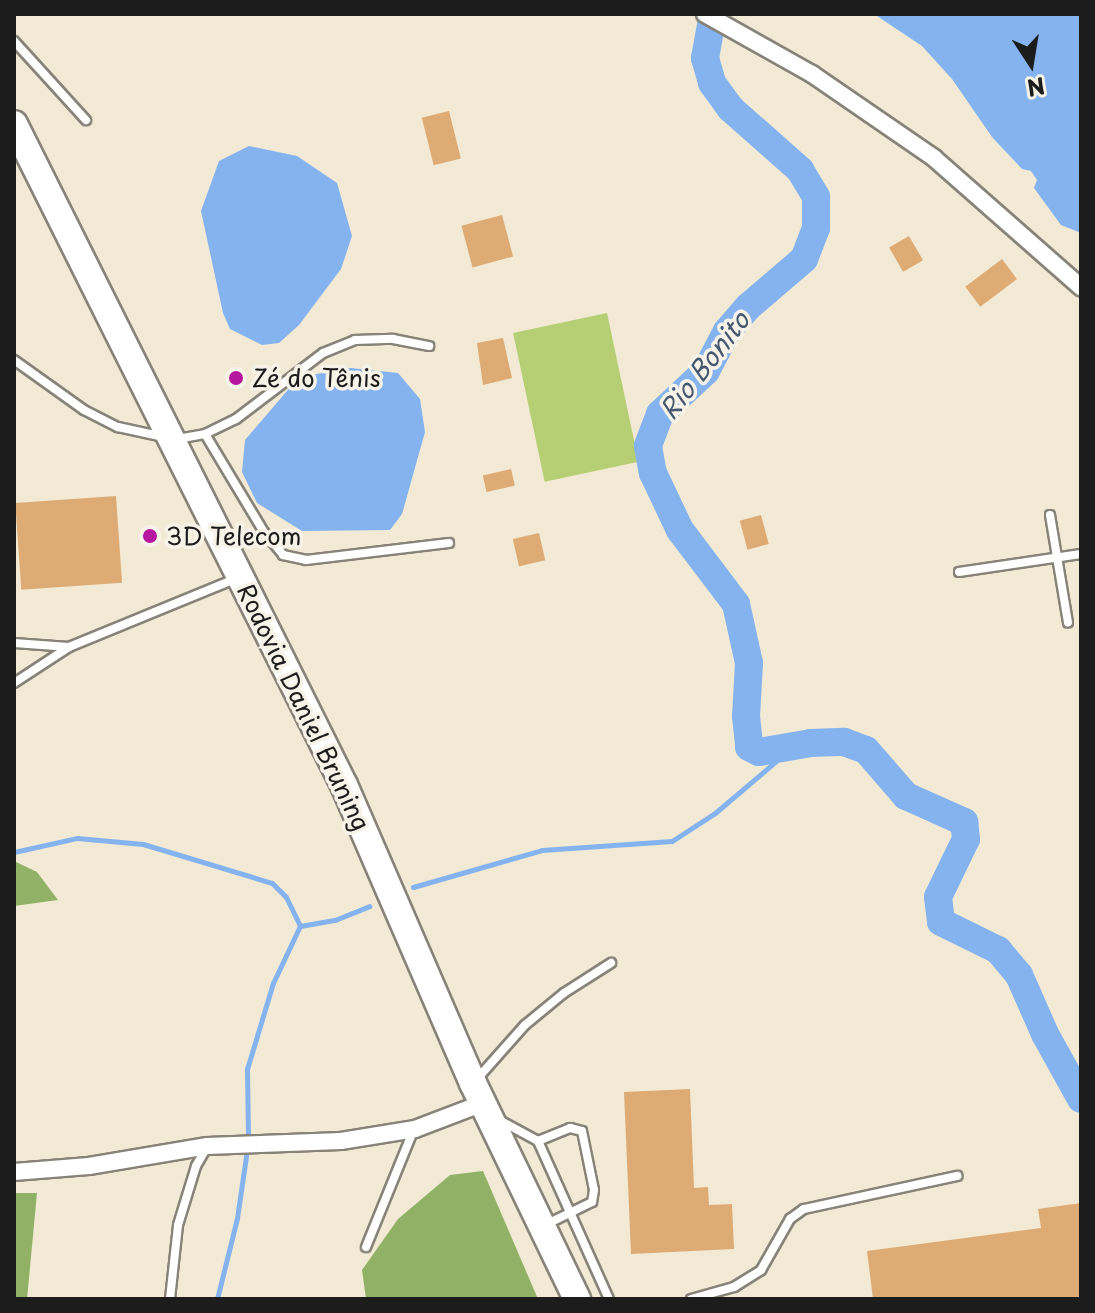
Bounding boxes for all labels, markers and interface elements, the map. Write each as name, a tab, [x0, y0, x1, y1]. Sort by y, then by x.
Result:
north arrow	[991, 24, 1071, 104]
text: N	[1024, 70, 1048, 106]
water label: Rio Bonito	[652, 305, 756, 425]
place label: Zé do Tênis	[252, 364, 380, 392]
marker: Zé do Tênis	[227, 369, 245, 387]
place label: 3D Telecom	[166, 522, 300, 550]
marker: 3D Telecom	[141, 527, 159, 545]
street label: Rodovia Daniel Bruning	[232, 580, 376, 834]

